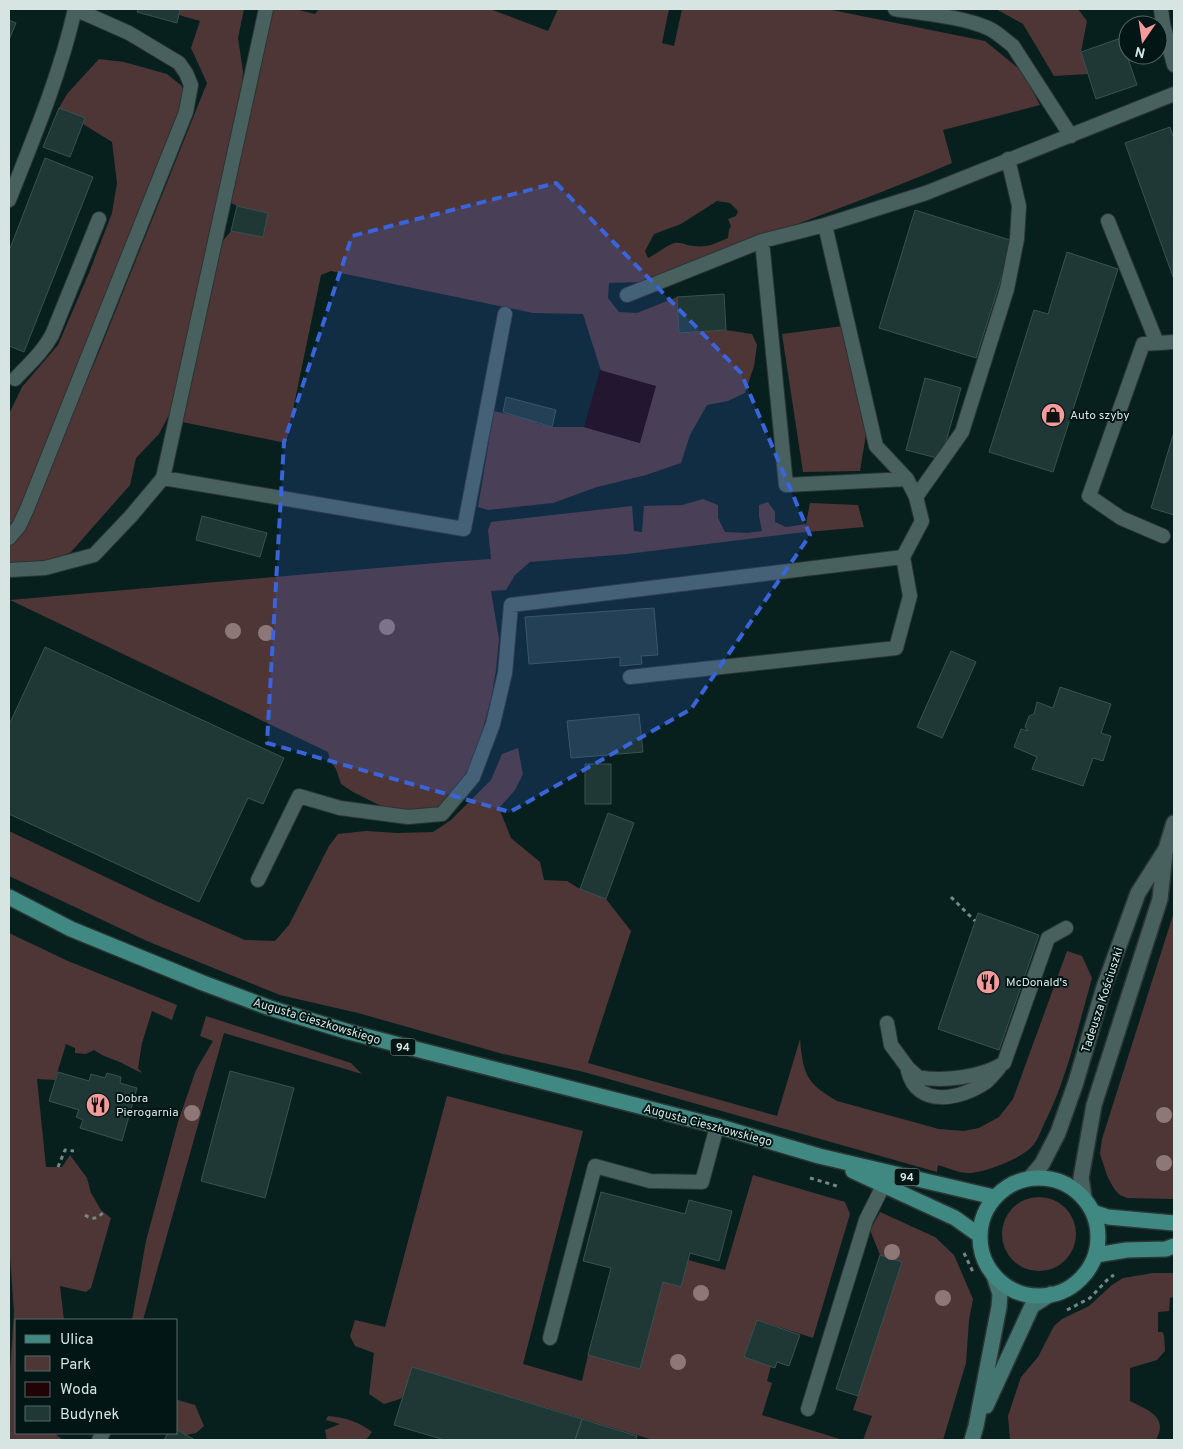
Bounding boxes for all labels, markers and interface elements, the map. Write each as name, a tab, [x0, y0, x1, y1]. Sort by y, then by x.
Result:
north arrow	[1118, 15, 1168, 65]
text: N	[1134, 42, 1147, 61]
shop icon: Auto szyby	[1040, 402, 1066, 428]
place label: Auto szyby	[1070, 408, 1130, 424]
street label: Tadeusza Kościuszki	[1078, 946, 1128, 1055]
restaurant icon: McDonald's	[975, 969, 1001, 995]
place label: McDonald's	[1006, 975, 1068, 991]
street label: Augusta Cieszkowskiego	[251, 995, 383, 1049]
road number: 94	[390, 1038, 416, 1056]
place label: Dobra Pierogarnia	[116, 1091, 178, 1121]
restaurant icon: Dobra Pierogarnia	[85, 1092, 111, 1118]
street label: Augusta Cieszkowskiego	[642, 1101, 774, 1151]
road number: 94	[894, 1168, 920, 1186]
legend	[15, 1319, 178, 1434]
text: Ulica	[60, 1331, 93, 1350]
text: Park	[60, 1356, 91, 1375]
text: Woda	[60, 1381, 97, 1400]
text: Budynek	[60, 1406, 119, 1425]

